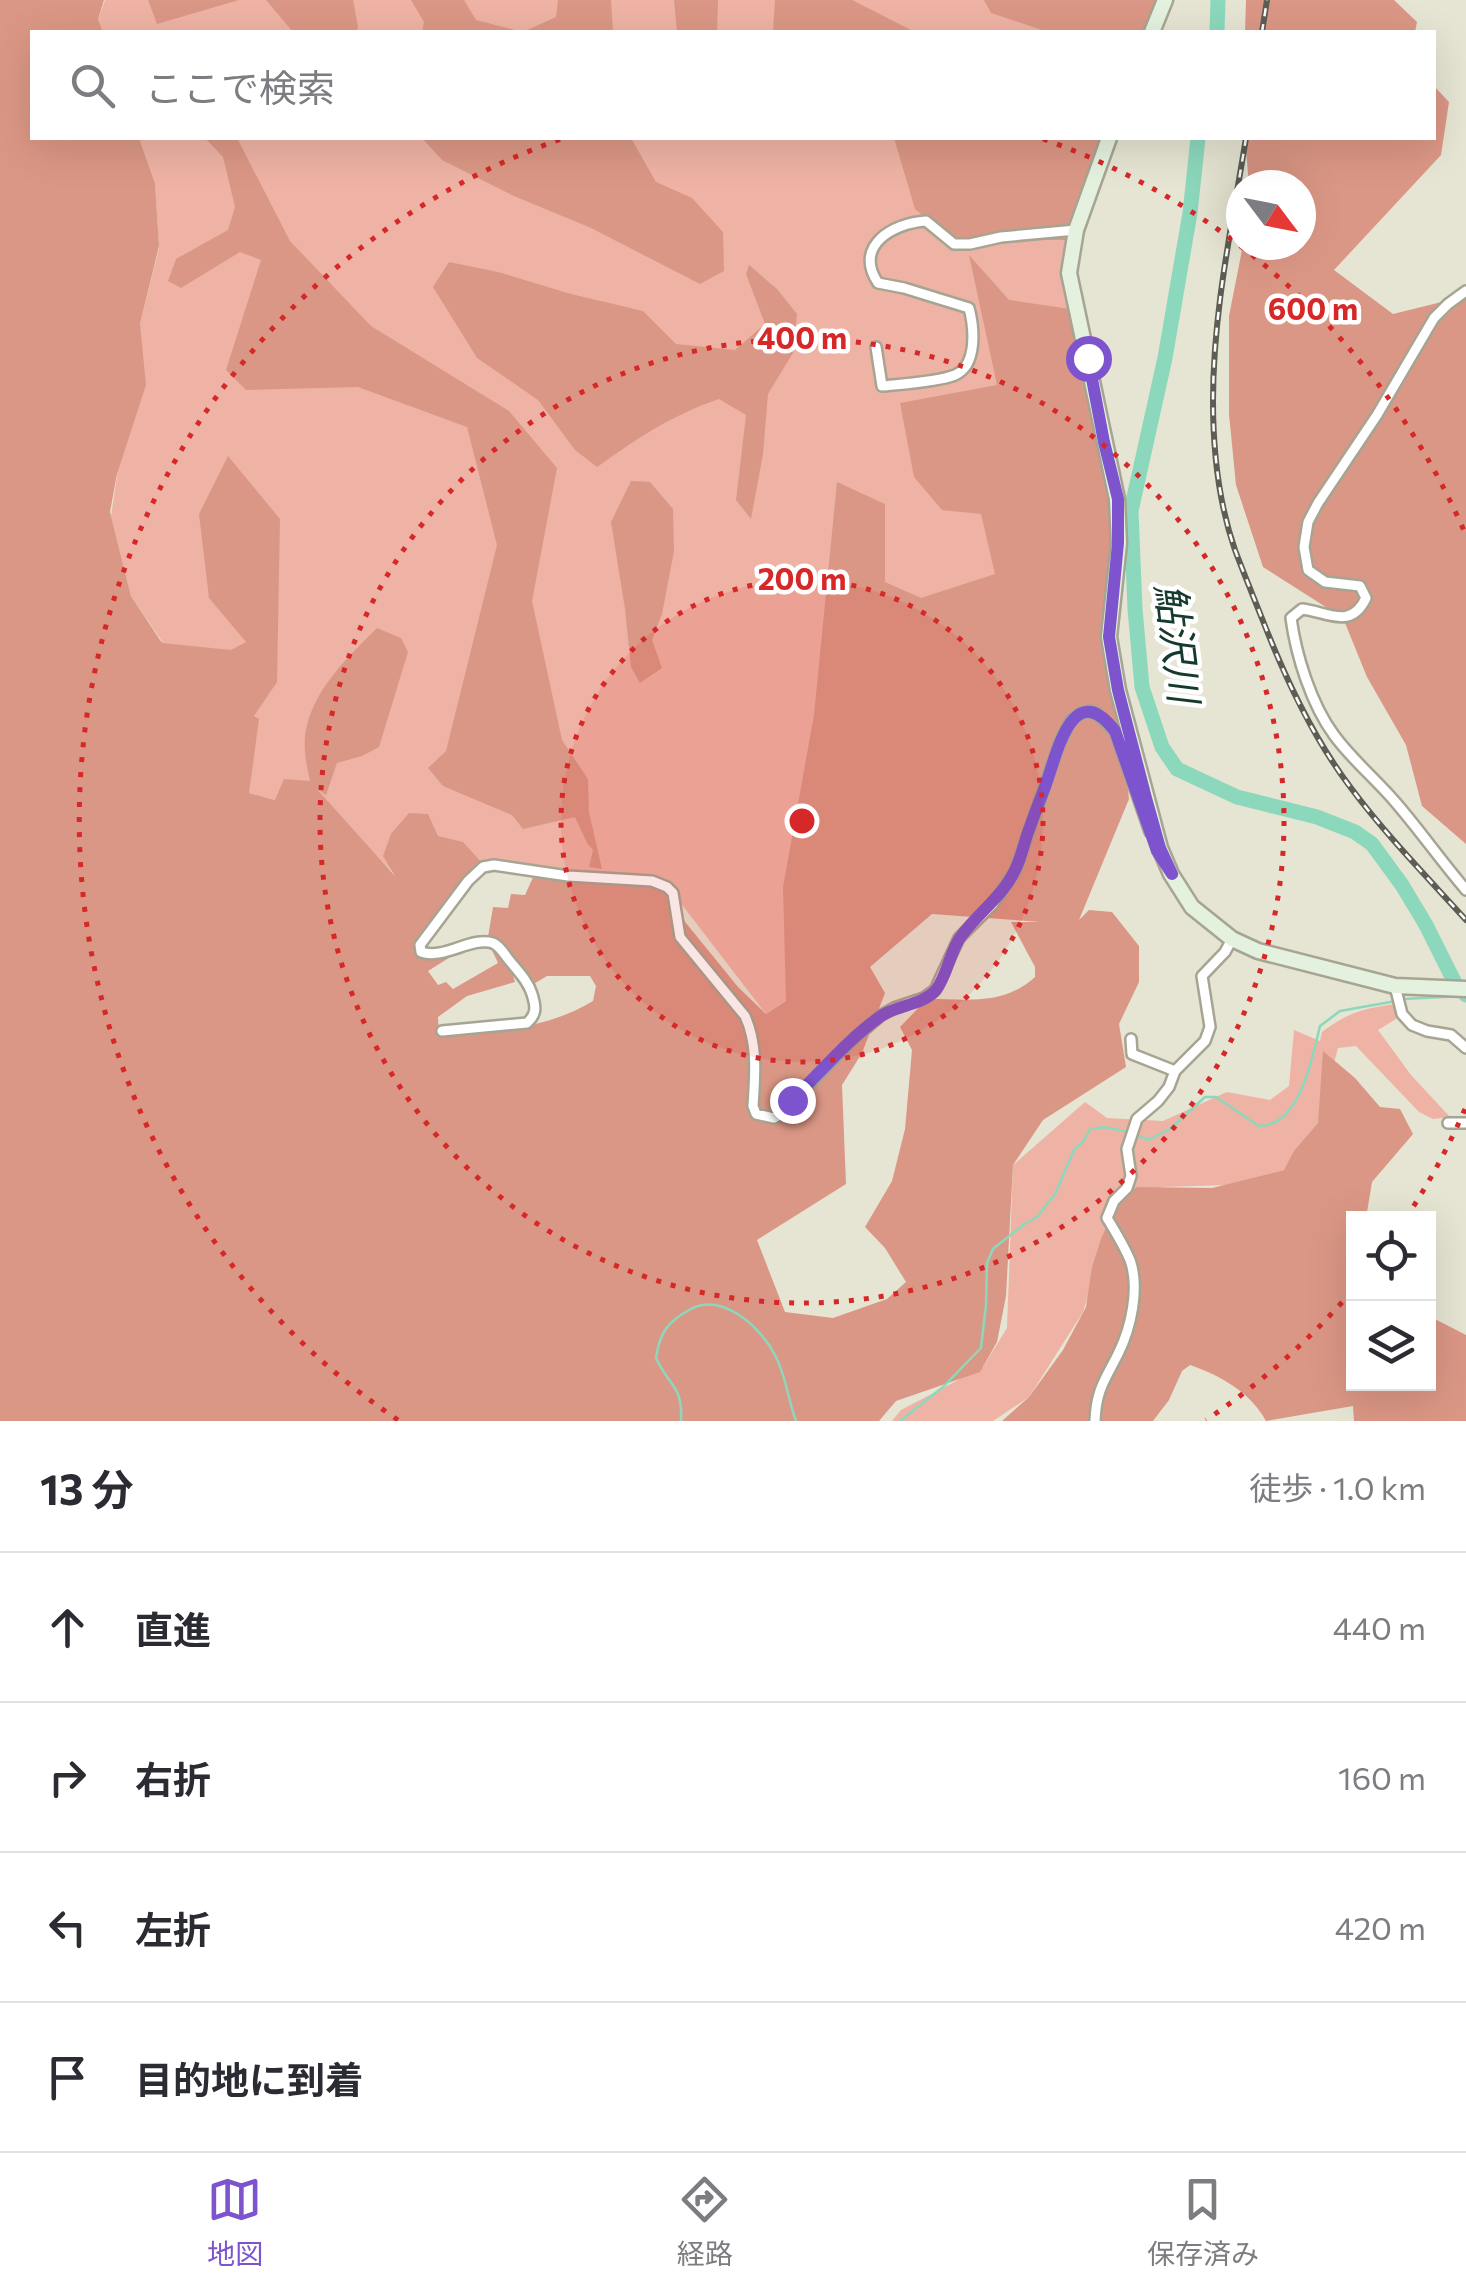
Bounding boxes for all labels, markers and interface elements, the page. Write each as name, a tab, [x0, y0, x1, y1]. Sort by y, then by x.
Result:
search box	[30, 30, 1436, 140]
icon: search	[65, 58, 120, 113]
text: ここで検索	[145, 63, 335, 110]
north arrow	[1226, 170, 1316, 260]
text: 600 m	[1268, 289, 1358, 326]
text: 400 m	[757, 318, 847, 355]
route start	[1066, 336, 1112, 382]
text: 200 m	[758, 559, 846, 596]
water label: 鮎沢川	[1148, 580, 1212, 709]
centre of rings	[784, 803, 820, 839]
route end	[770, 1078, 816, 1124]
map controls	[1346, 1211, 1436, 1391]
button: locate	[1346, 1211, 1436, 1301]
button: layers	[1346, 1301, 1436, 1391]
text: 13 分	[40, 1462, 134, 1514]
text: 徒歩 · 1.0 km	[1249, 1467, 1426, 1507]
icon: ahead	[40, 1600, 95, 1655]
text: 直進	[135, 1605, 211, 1652]
text: 440 m	[1333, 1607, 1426, 1647]
icon: right	[40, 1750, 95, 1805]
text: 右折	[135, 1755, 211, 1802]
text: 160 m	[1338, 1757, 1426, 1797]
icon: left	[40, 1900, 95, 1955]
text: 左折	[135, 1905, 211, 1952]
text: 420 m	[1335, 1907, 1426, 1947]
icon: arrive	[40, 2050, 95, 2105]
text: 目的地に到着	[135, 2055, 363, 2102]
tab: 地図	[207, 2172, 263, 2272]
tab: 経路	[677, 2172, 733, 2272]
tab: 保存済み	[1147, 2172, 1259, 2272]

